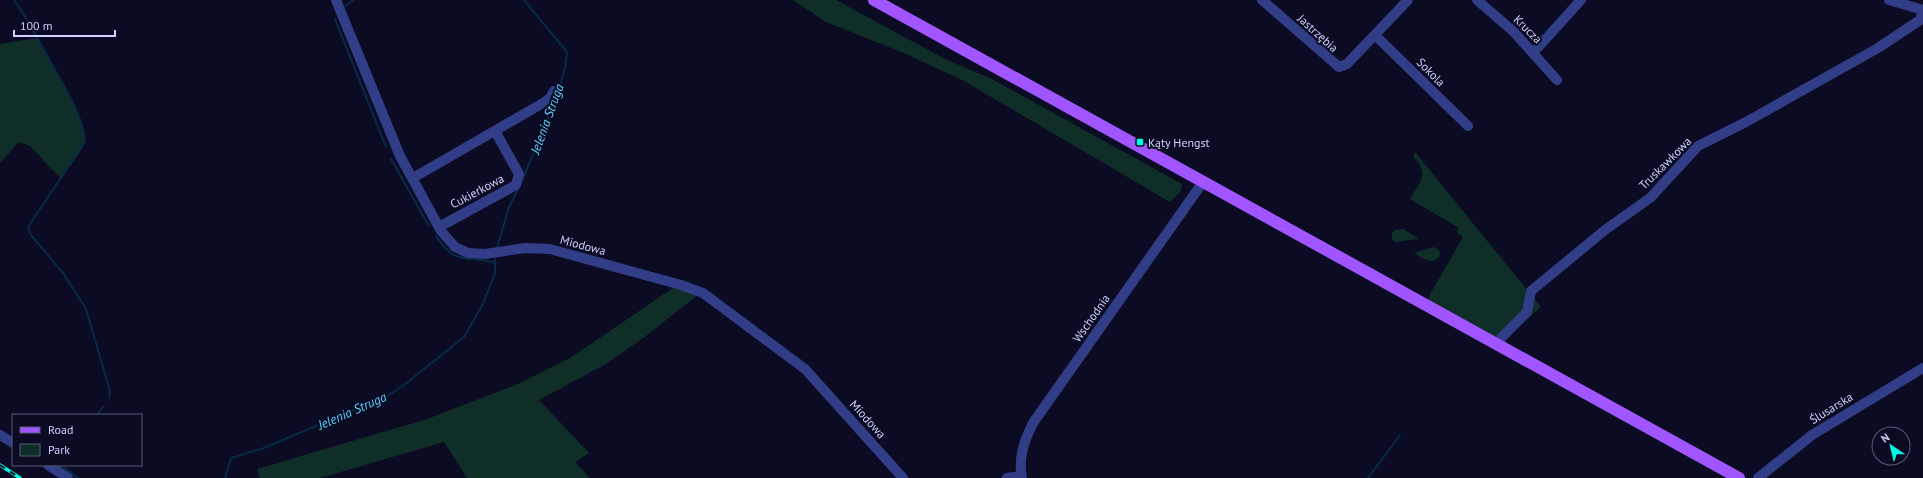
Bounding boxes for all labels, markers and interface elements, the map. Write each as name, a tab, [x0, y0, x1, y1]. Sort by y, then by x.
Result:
street label: Jastrzębia	[1294, 10, 1341, 55]
scale bar	[14, 12, 115, 38]
street label: Krucza	[1511, 12, 1545, 46]
text: 100 m	[20, 18, 53, 33]
street label: Sokola	[1414, 55, 1448, 89]
water label: Jelenia Struga	[526, 81, 568, 157]
street label: Truskawkowa	[1636, 134, 1694, 192]
place label: Kąty Hengst	[1148, 135, 1210, 150]
marker: Kąty Hengst	[1135, 137, 1145, 147]
street label: Cukierkowa	[447, 171, 507, 211]
street label: Miodowa	[559, 232, 608, 258]
street label: Wschodnia	[1069, 291, 1113, 345]
water label: Jelenia Struga	[314, 388, 390, 434]
street label: Ślusarska	[1807, 389, 1855, 427]
street label: Miodowa	[847, 397, 889, 441]
legend	[12, 414, 142, 466]
text: Road	[48, 422, 73, 437]
north arrow	[1871, 426, 1911, 466]
text: N	[1878, 430, 1892, 446]
text: Park	[48, 442, 70, 457]

